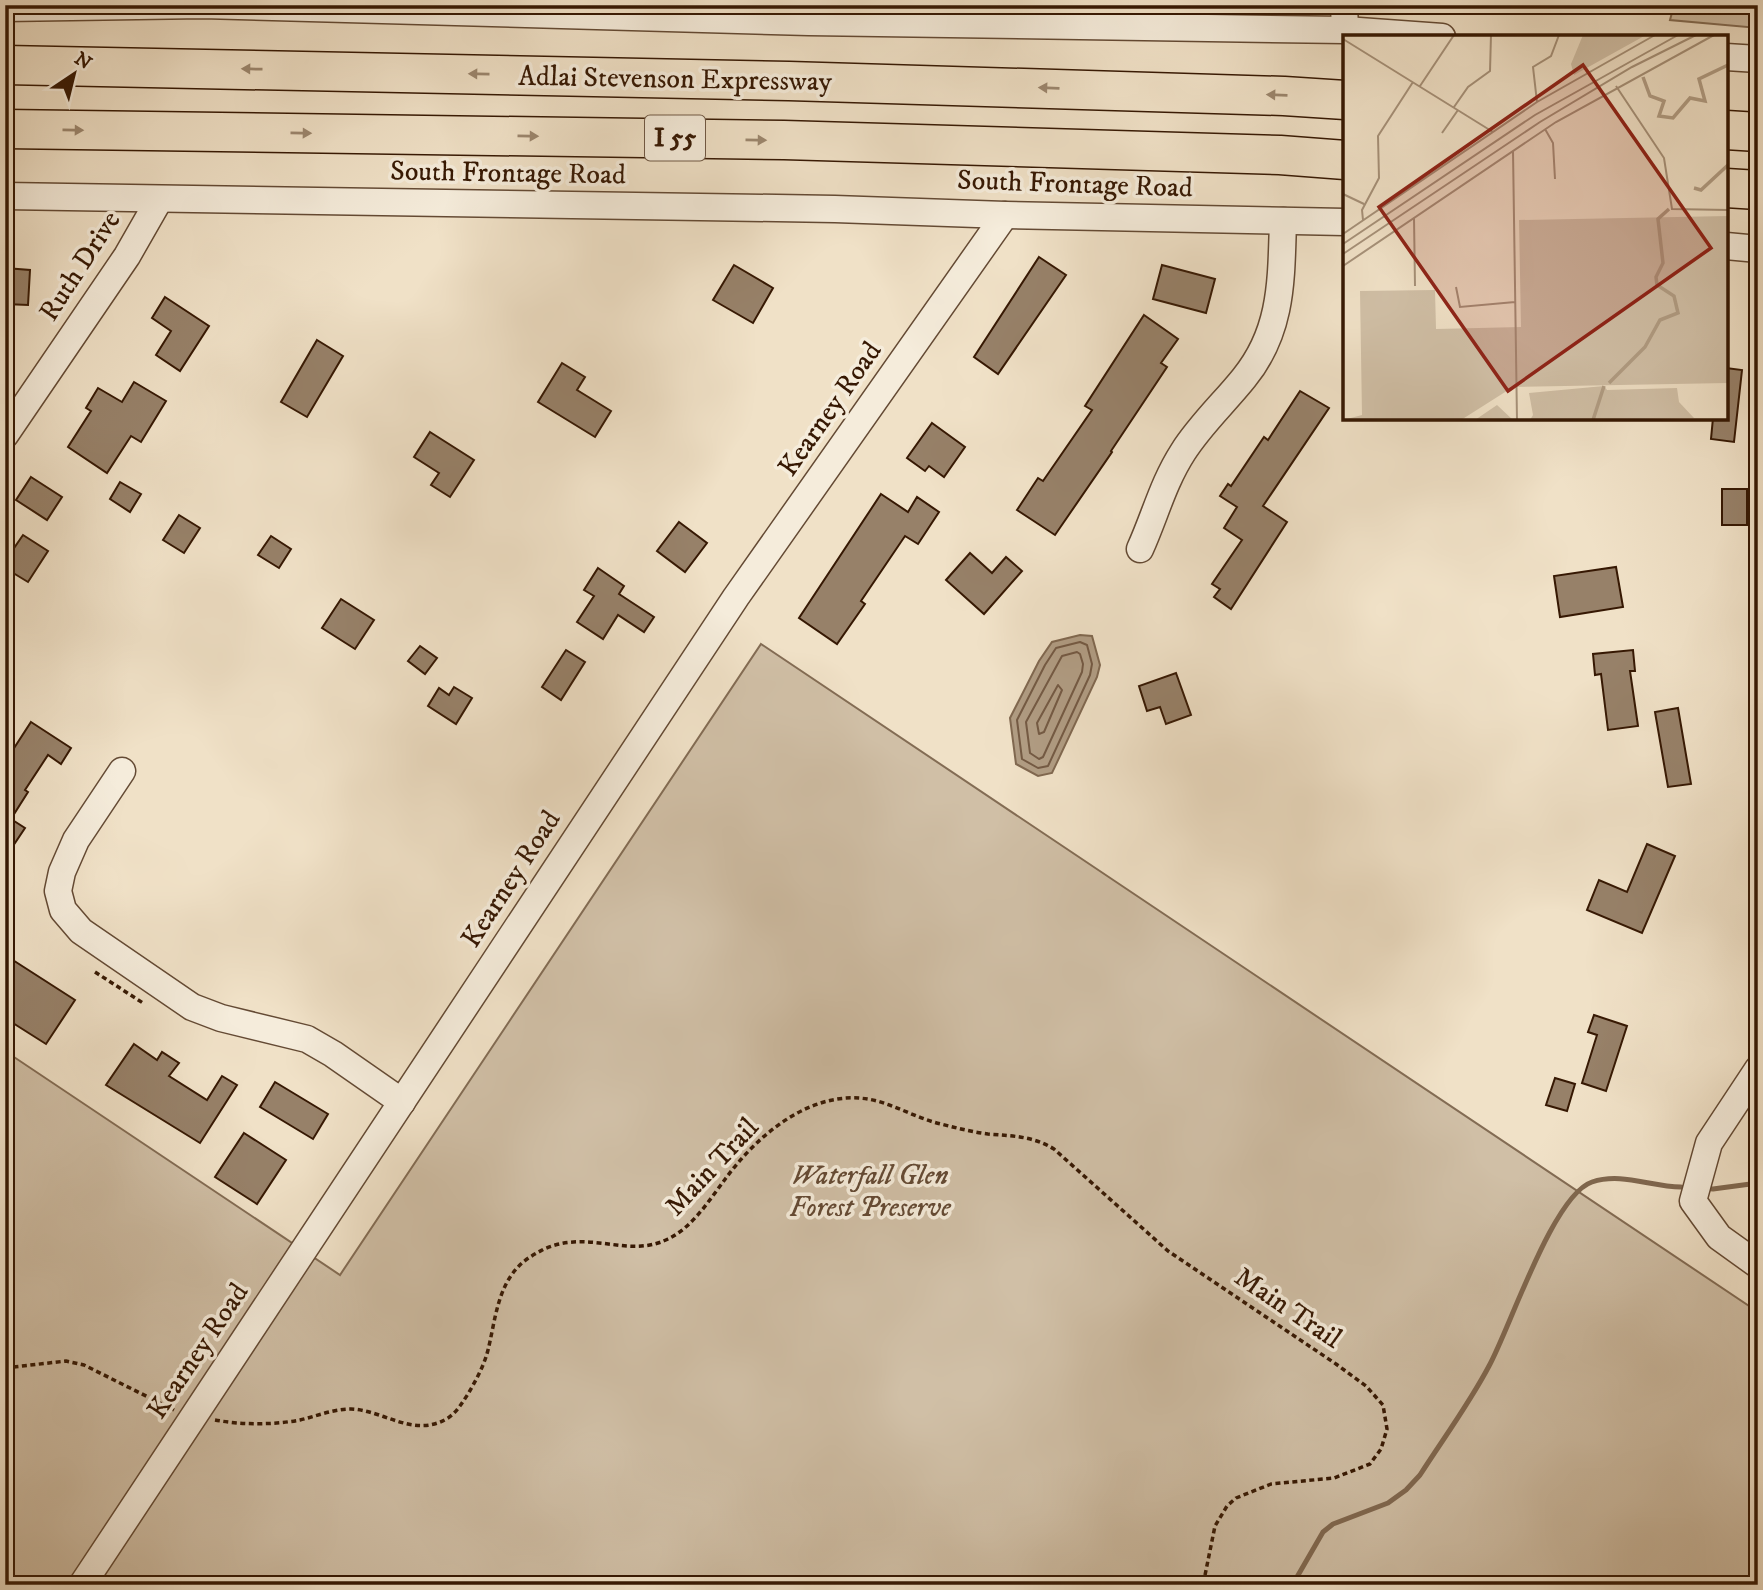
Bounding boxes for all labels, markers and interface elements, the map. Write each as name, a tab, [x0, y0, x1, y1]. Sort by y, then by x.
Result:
inset map	[1343, 35, 1728, 420]
north arrow	[38, 38, 108, 108]
text: N	[70, 47, 96, 75]
street label: Adlai Stevenson Expressway	[518, 59, 833, 99]
one-way arrow	[240, 64, 262, 75]
one-way arrow	[468, 68, 490, 80]
one-way arrow	[1038, 83, 1060, 94]
one-way arrow	[1265, 90, 1287, 101]
road number: I 55	[645, 116, 705, 160]
one-way arrow	[63, 124, 85, 136]
one-way arrow	[290, 127, 312, 139]
one-way arrow	[518, 131, 540, 142]
one-way arrow	[745, 134, 767, 145]
street label: South Frontage Road	[390, 153, 626, 193]
street label: South Frontage Road	[957, 162, 1193, 206]
street label: Ruth Drive	[32, 204, 128, 328]
street label: Kearney Road	[771, 335, 889, 483]
street label: Kearney Road	[454, 804, 568, 954]
street label: Main Trail	[658, 1110, 767, 1223]
park label: Waterfall Glen Forest Preserve	[789, 1158, 952, 1225]
street label: Main Trail	[1228, 1259, 1349, 1357]
street label: Kearney Road	[140, 1276, 256, 1426]

